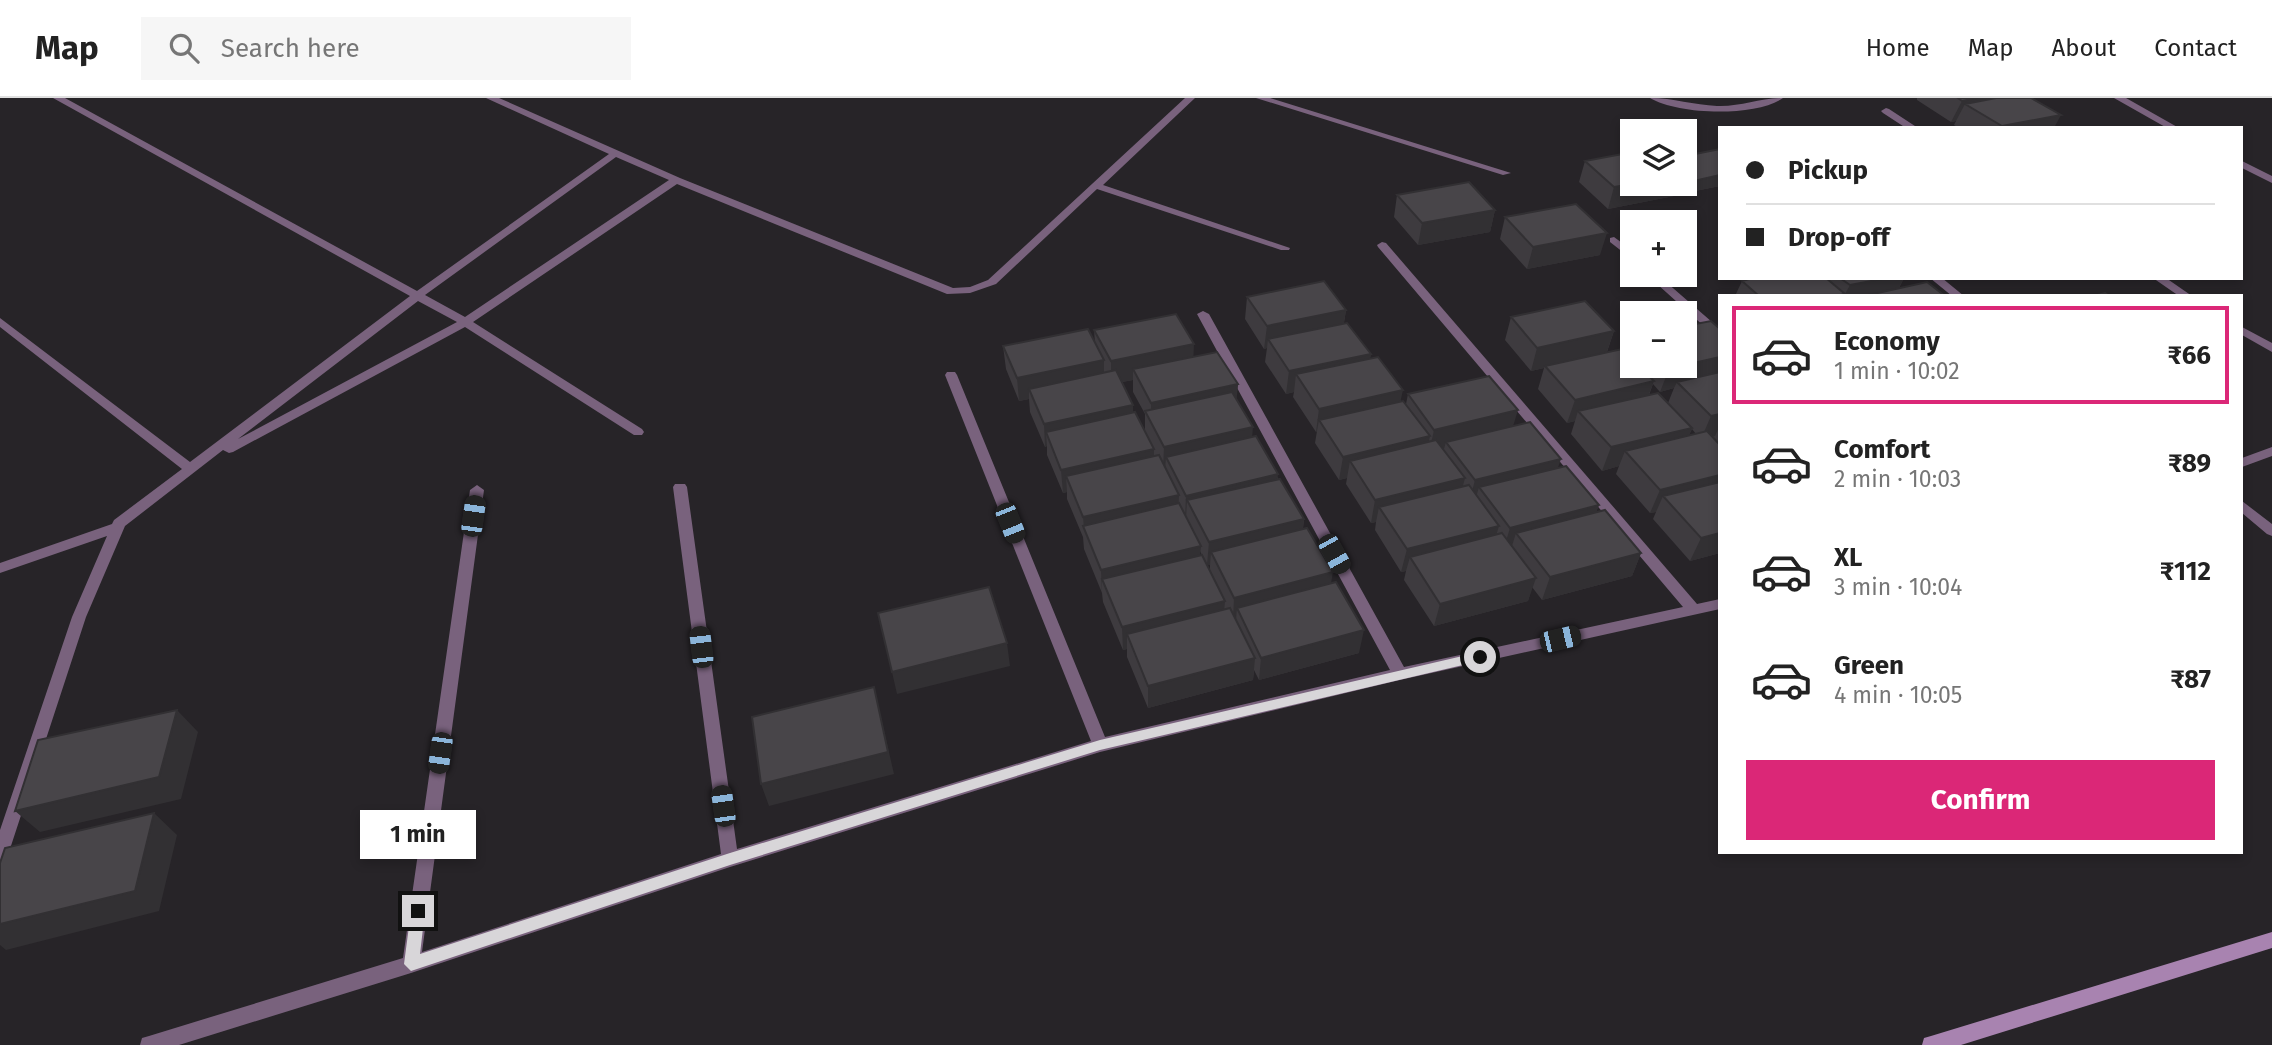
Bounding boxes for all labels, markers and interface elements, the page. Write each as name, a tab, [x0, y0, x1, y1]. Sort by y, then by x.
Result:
search box	[141, 17, 631, 80]
text: Map	[35, 28, 99, 68]
icon: search	[165, 29, 203, 67]
text: Search here	[221, 33, 360, 64]
text: Home	[1866, 34, 1930, 62]
text: Map	[1968, 34, 2014, 62]
text: About	[2052, 34, 2116, 62]
text: Contact	[2154, 34, 2237, 62]
map controls	[1620, 119, 1697, 378]
button: layers	[1620, 119, 1697, 196]
text: Pickup	[1788, 155, 1868, 186]
button: +	[1620, 210, 1697, 287]
text: Drop-off	[1788, 222, 1890, 253]
button: −	[1620, 301, 1697, 378]
icon: car	[1750, 324, 1813, 387]
text: Economy	[1834, 326, 1940, 357]
text: ₹66	[2168, 340, 2211, 371]
text: 1 min · 10:02	[1834, 357, 1960, 385]
icon: car	[1750, 432, 1813, 495]
text: Comfort	[1834, 434, 1930, 465]
text: ₹89	[2168, 448, 2211, 479]
text: 2 min · 10:03	[1834, 465, 1961, 493]
car	[460, 494, 487, 538]
car	[993, 500, 1028, 546]
car	[1315, 531, 1354, 577]
icon: car	[1750, 540, 1813, 603]
text: XL	[1834, 542, 1862, 573]
text: ₹112	[2160, 556, 2211, 587]
text: 3 min · 10:04	[1834, 573, 1962, 601]
car	[1538, 624, 1583, 654]
car	[689, 625, 714, 669]
route start	[1464, 641, 1496, 673]
icon: car	[1750, 648, 1813, 711]
text: Green	[1834, 650, 1904, 681]
text: ₹87	[2170, 664, 2211, 695]
text: 4 min · 10:05	[1834, 681, 1962, 709]
car	[427, 731, 454, 775]
button: Confirm	[1746, 760, 2215, 840]
car	[710, 784, 737, 828]
callout: 1 min	[360, 810, 476, 858]
text: 1 min	[390, 820, 446, 848]
route end	[402, 895, 434, 927]

